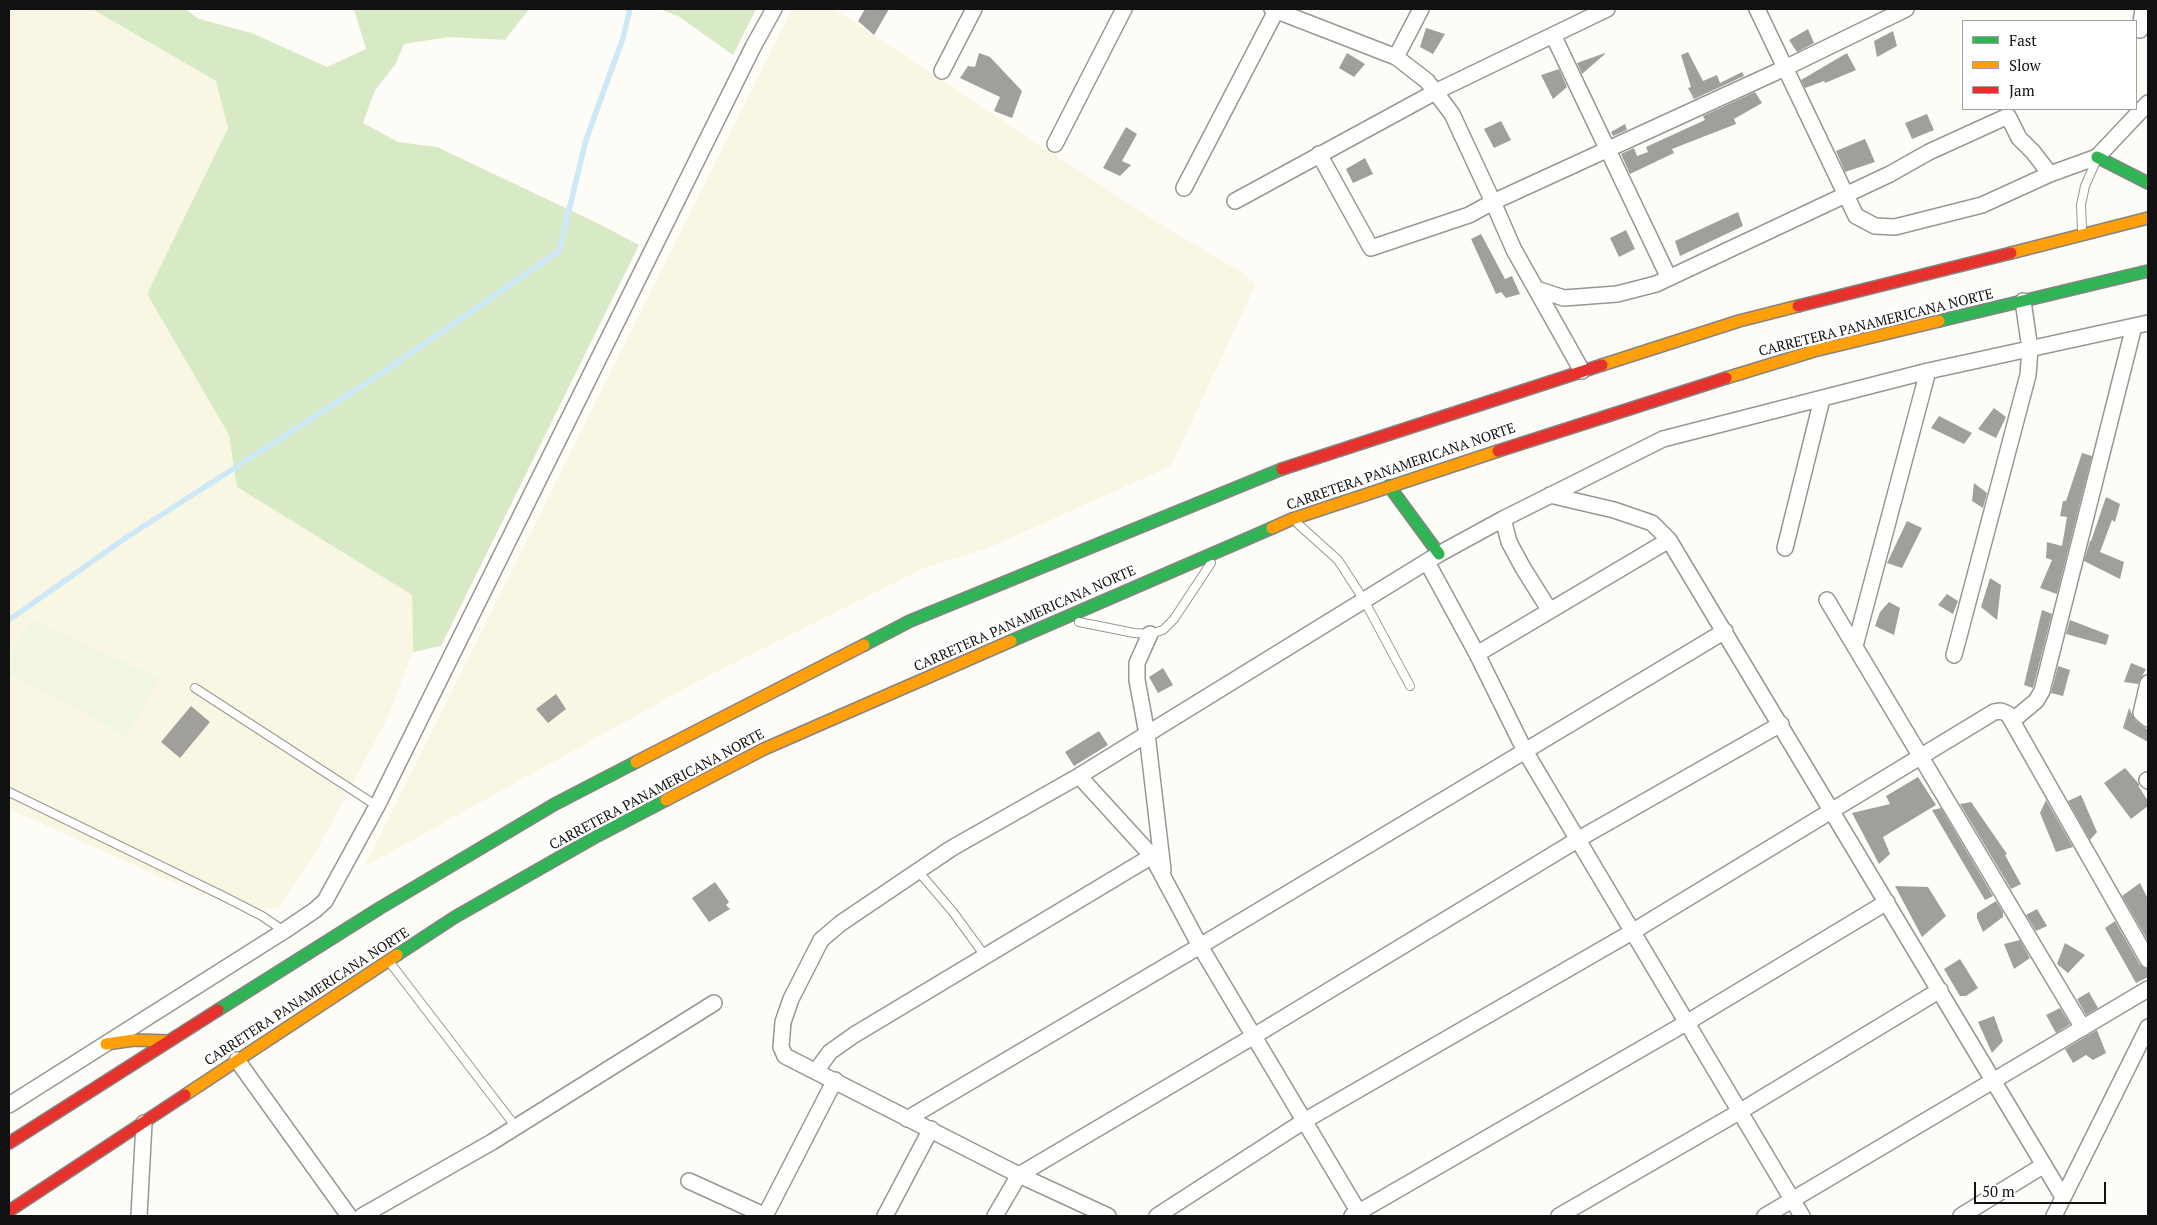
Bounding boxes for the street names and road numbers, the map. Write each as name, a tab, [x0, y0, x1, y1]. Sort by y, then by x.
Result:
street label: CARRETERA PANAMERICANA NORTE	[1757, 286, 1995, 360]
street label: CARRETERA PANAMERICANA NORTE	[1284, 420, 1518, 514]
street label: CARRETERA PANAMERICANA NORTE	[912, 562, 1138, 676]
street label: CARRETERA PANAMERICANA NORTE	[547, 726, 767, 854]
street label: CARRETERA PANAMERICANA NORTE	[201, 924, 413, 1070]

